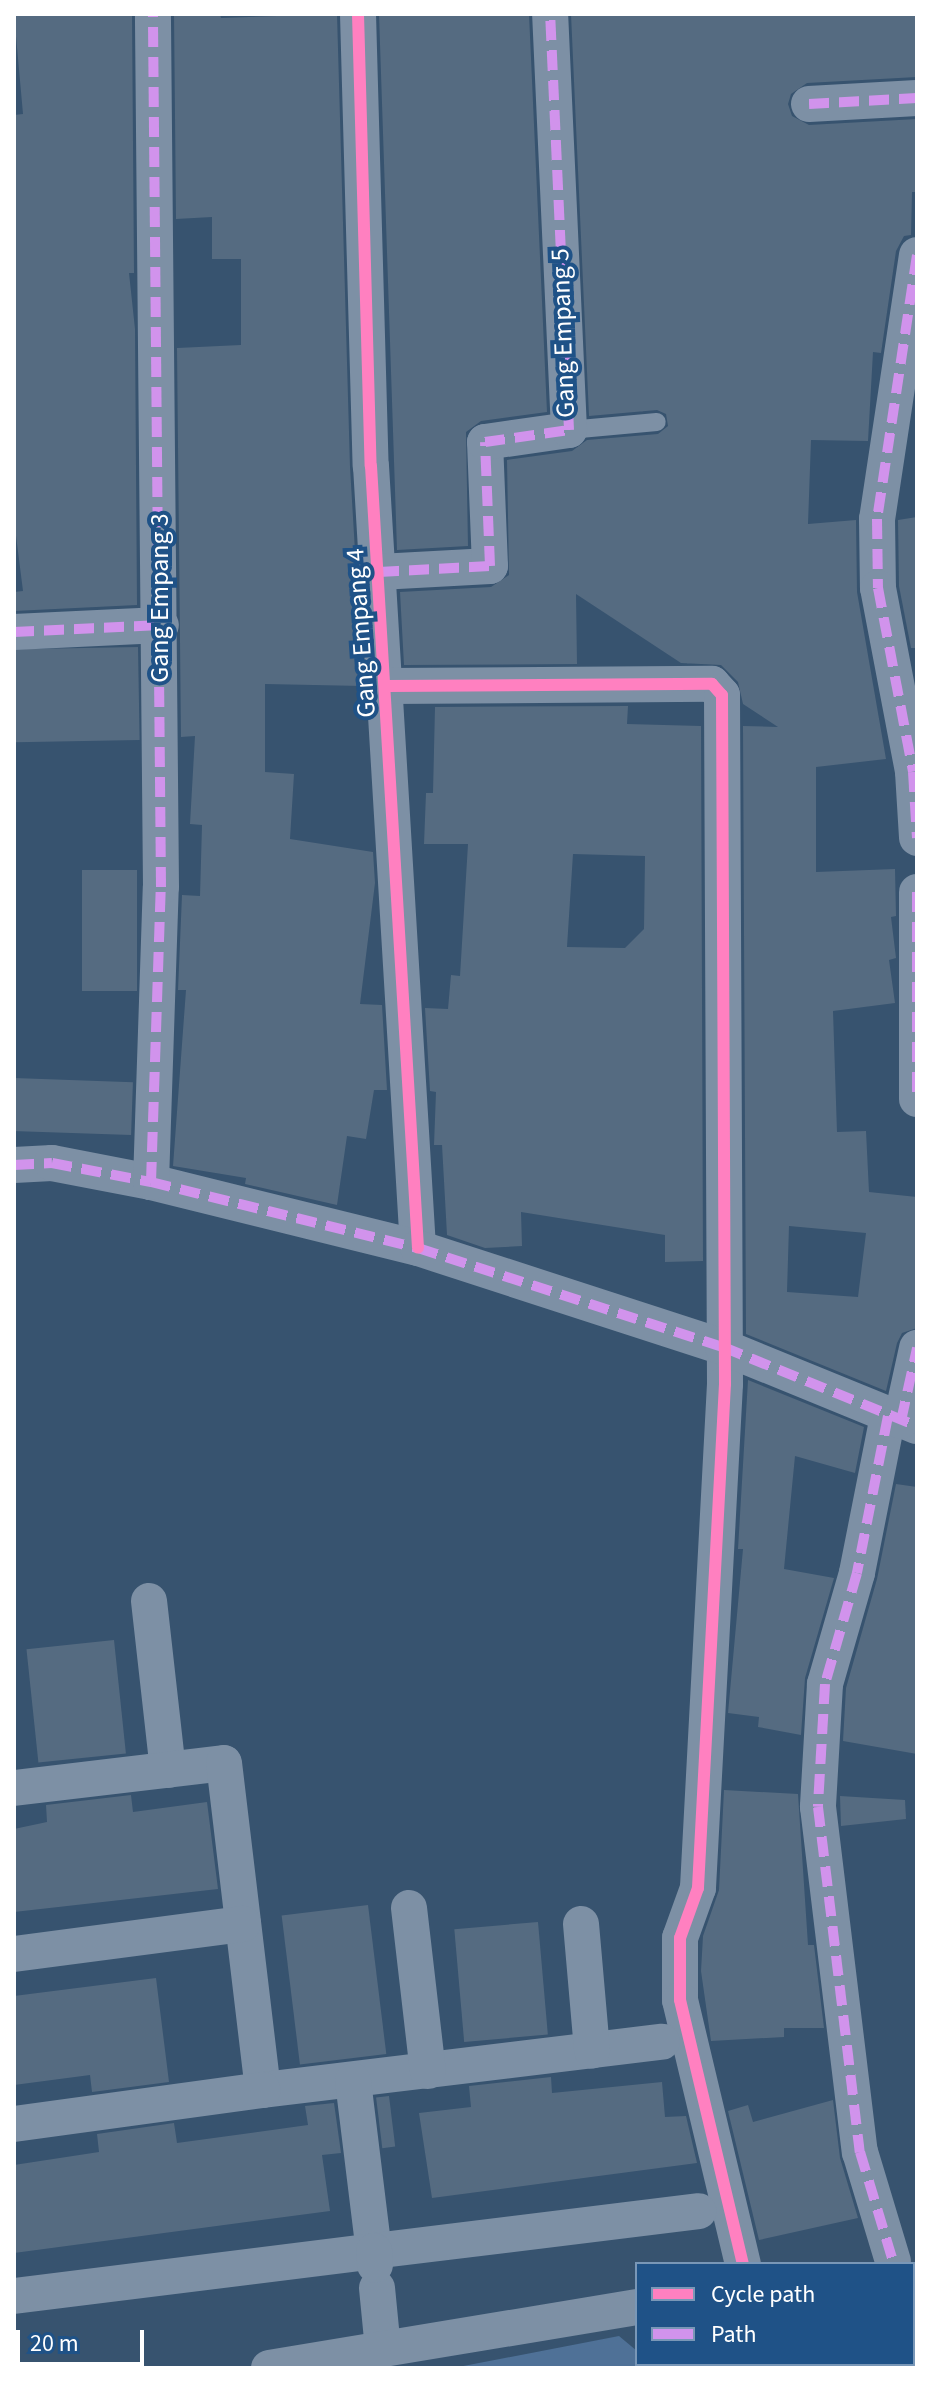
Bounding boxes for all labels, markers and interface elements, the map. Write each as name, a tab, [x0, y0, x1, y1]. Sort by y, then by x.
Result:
street label: Gang Empang 5	[544, 248, 582, 418]
street label: Gang Empang 3	[144, 513, 176, 683]
street label: Gang Empang 4	[340, 547, 382, 719]
legend	[635, 2262, 915, 2366]
text: Cycle path	[711, 2277, 815, 2312]
scale bar	[20, 2314, 148, 2364]
text: Path	[711, 2317, 757, 2352]
text: 20 m	[30, 2326, 79, 2361]

